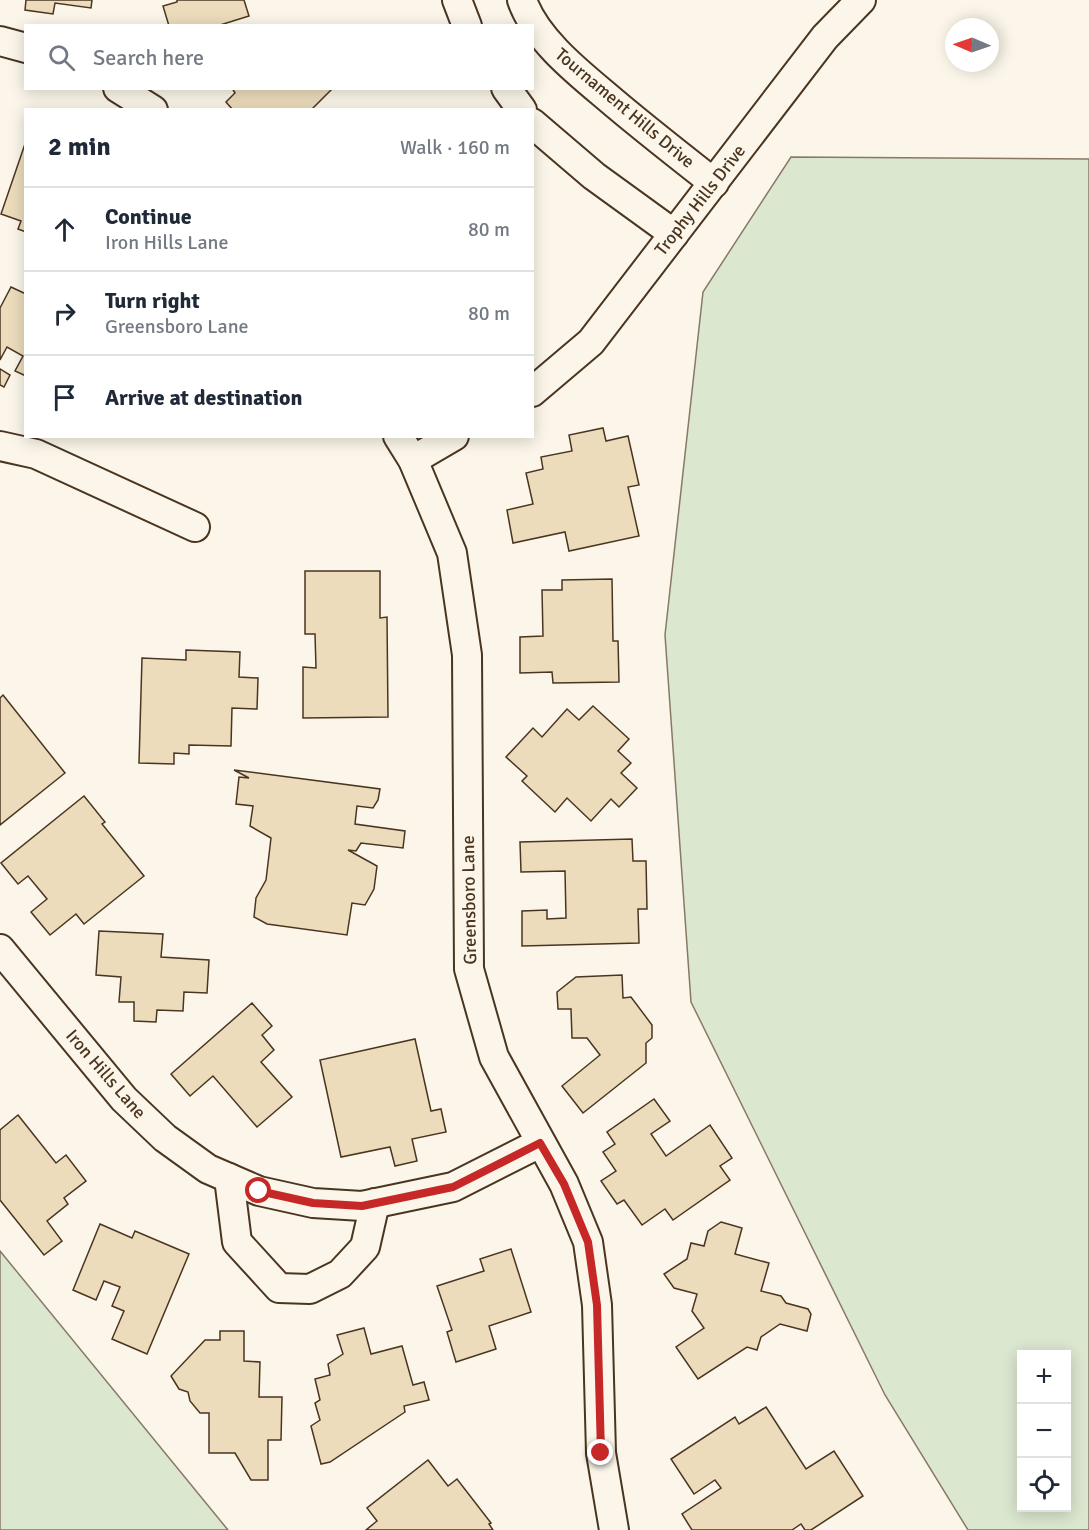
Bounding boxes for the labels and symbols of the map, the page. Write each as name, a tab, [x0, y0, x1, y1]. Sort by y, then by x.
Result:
north arrow	[945, 18, 999, 72]
street label: Tournament Hills Drive	[551, 43, 699, 173]
street label: Trophy Hills Drive	[650, 140, 750, 260]
street label: Greensboro Lane	[457, 835, 481, 965]
street label: Iron Hills Lane	[61, 1025, 151, 1123]
route start	[245, 1177, 271, 1203]
route end	[587, 1439, 613, 1465]

